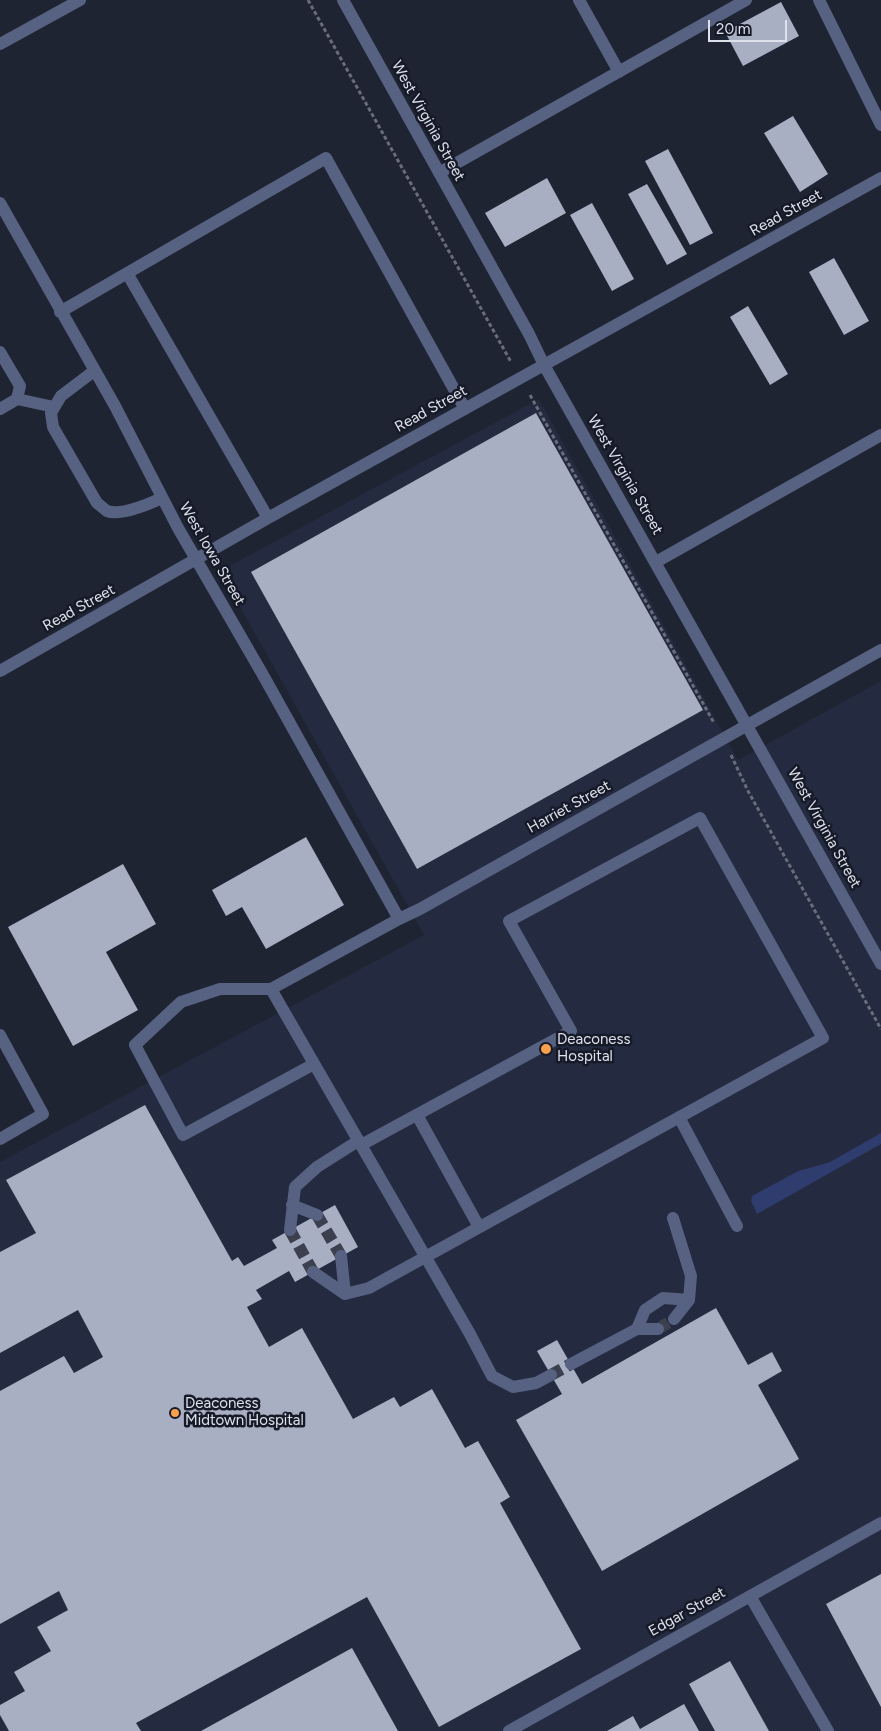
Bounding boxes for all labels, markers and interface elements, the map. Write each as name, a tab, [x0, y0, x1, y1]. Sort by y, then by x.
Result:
scale bar	[711, 10, 790, 42]
text: 20 m	[716, 20, 750, 38]
street label: West Virginia Street	[387, 58, 469, 184]
street label: Read Street	[747, 186, 825, 240]
street label: Read Street	[392, 382, 470, 436]
street label: West Virginia Street	[584, 412, 666, 538]
street label: West Iowa Street	[175, 499, 249, 609]
street label: Read Street	[40, 581, 118, 635]
street label: West Virginia Street	[783, 765, 865, 891]
street label: Harriet Street	[524, 777, 614, 837]
place label: Deaconess Hospital	[557, 1031, 631, 1066]
marker: Deaconess Hospital	[539, 1042, 553, 1056]
place label: Deaconess Midtown Hospital	[185, 1395, 304, 1430]
marker: Deaconess Midtown Hospital	[169, 1407, 181, 1419]
street label: Edgar Street	[646, 1584, 728, 1640]

